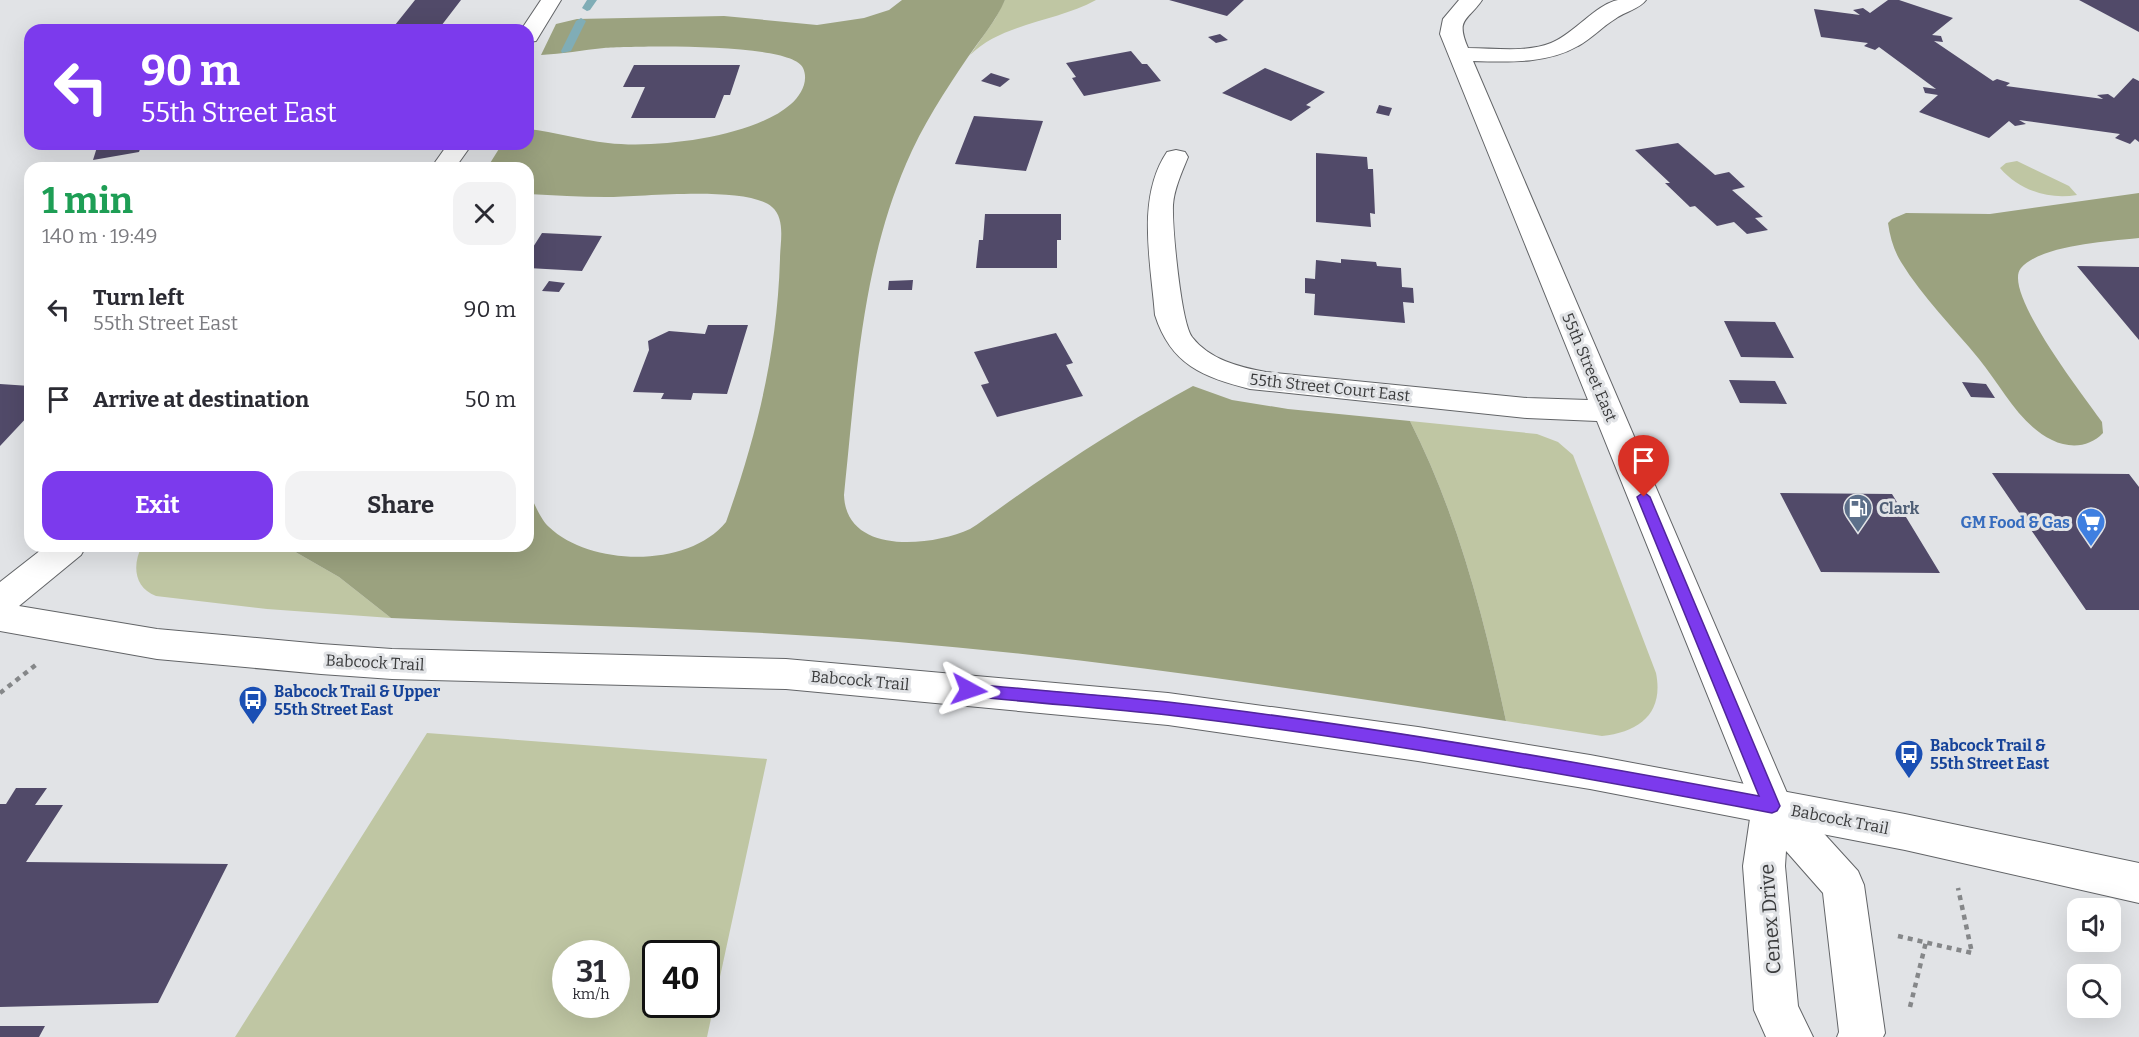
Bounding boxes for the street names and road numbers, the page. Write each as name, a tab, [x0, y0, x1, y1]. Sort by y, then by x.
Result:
street label: 55th Street East	[1558, 310, 1621, 425]
street label: 55th Street Court East	[1249, 370, 1411, 405]
street label: Babcock Trail	[325, 650, 425, 675]
street label: Babcock Trail	[810, 667, 910, 694]
street label: Babcock Trail	[1790, 801, 1891, 838]
street label: Cenex Drive	[1754, 863, 1786, 975]

